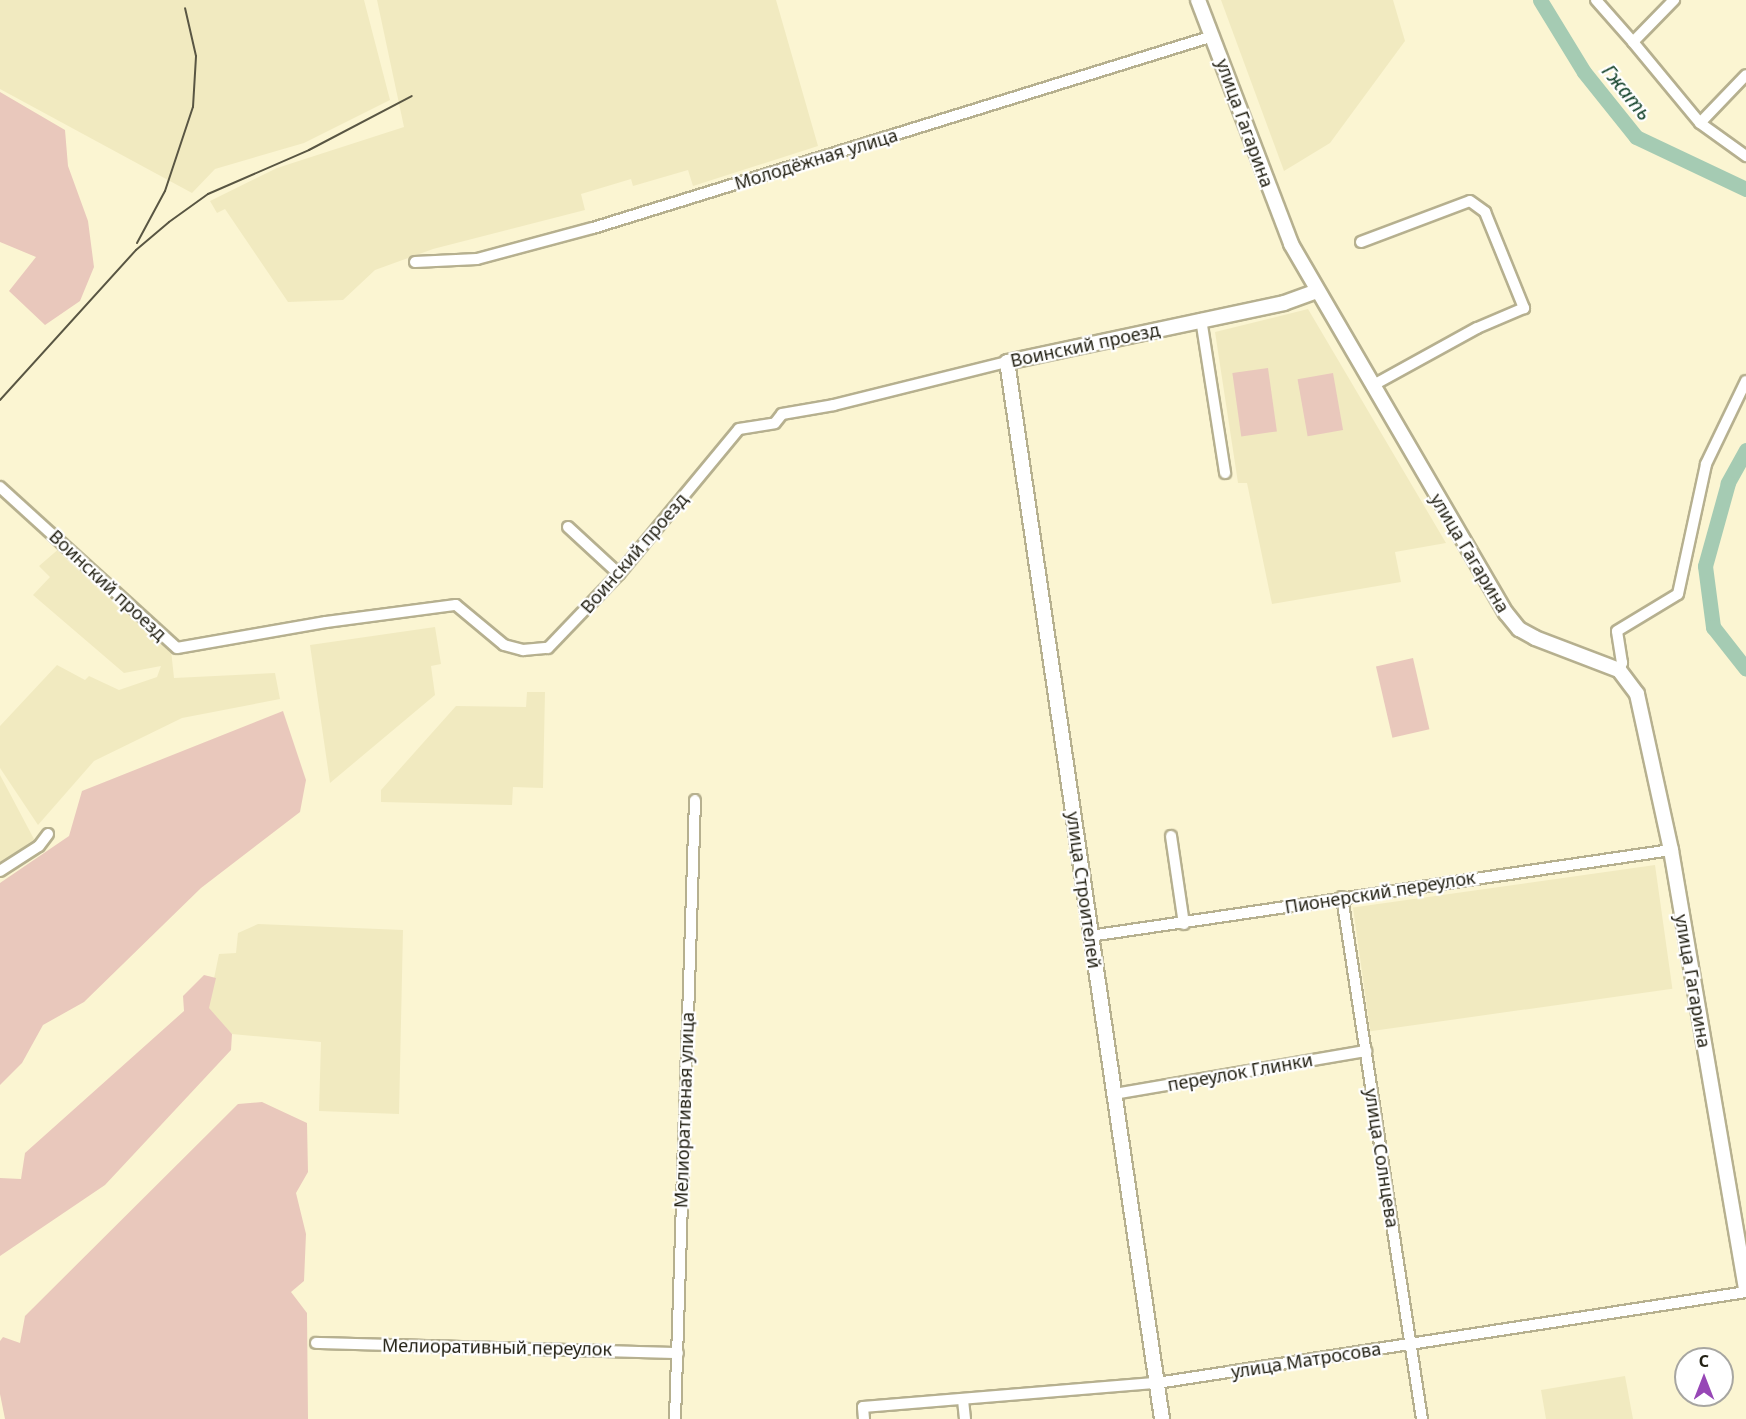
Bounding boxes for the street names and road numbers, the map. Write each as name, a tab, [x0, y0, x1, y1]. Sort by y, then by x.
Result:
street label: улица Гагарина	[1212, 56, 1278, 190]
street label: Молодёжная улица	[732, 124, 900, 194]
street label: Воинский проезд	[1008, 319, 1162, 371]
street label: Воинский проезд	[576, 488, 692, 618]
street label: улица Гагарина	[1426, 489, 1514, 617]
street label: Воинский проезд	[45, 525, 171, 645]
street label: улица Строителей	[1062, 810, 1106, 970]
street label: Пионерский переулок	[1283, 866, 1477, 918]
street label: улица Гагарина	[1671, 913, 1715, 1049]
street label: Мелиоративная улица	[670, 1012, 698, 1208]
street label: переулок Глинки	[1166, 1049, 1314, 1095]
street label: улица Солнцева	[1360, 1087, 1404, 1229]
street label: Мелиоративный переулок	[382, 1334, 612, 1360]
street label: улица Матросова	[1230, 1337, 1382, 1383]

